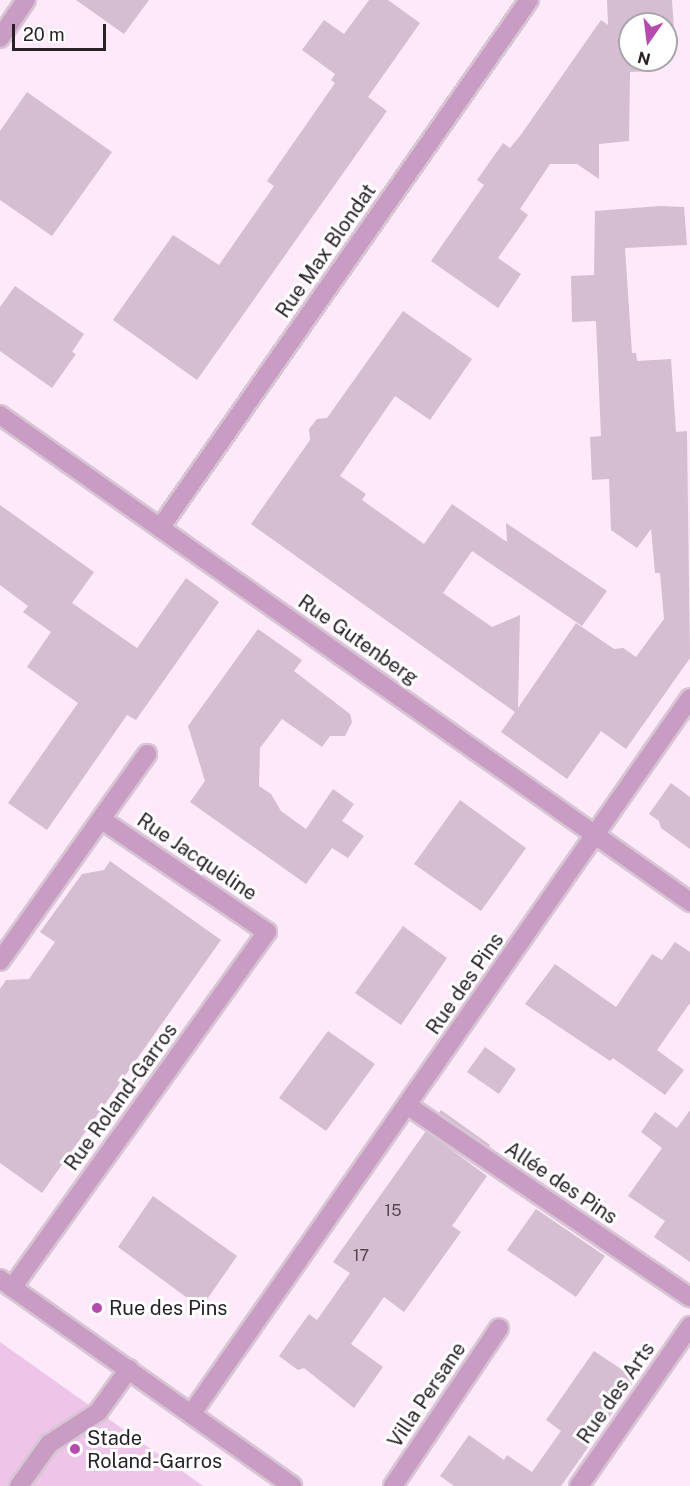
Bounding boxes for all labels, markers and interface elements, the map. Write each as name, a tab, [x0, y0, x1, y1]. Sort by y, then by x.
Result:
scale bar	[15, 12, 110, 50]
north arrow	[618, 12, 678, 72]
text: 20 m	[23, 24, 65, 45]
text: N	[636, 47, 652, 69]
street label: Rue Max Blondat	[271, 179, 381, 323]
street label: Rue Gutenberg	[293, 590, 423, 690]
street label: Rue Jacqueline	[132, 808, 262, 906]
street label: Rue des Pins	[421, 928, 509, 1040]
street label: Rue Roland-Garros	[59, 1019, 183, 1175]
street label: Allée des Pins	[500, 1137, 622, 1229]
house number: 15	[385, 1201, 401, 1221]
house number: 17	[353, 1246, 369, 1266]
place label: Rue des Pins	[109, 1296, 228, 1320]
marker: Rue des Pins	[90, 1301, 104, 1315]
street label: Rue des Arts	[572, 1337, 660, 1449]
street label: Villa Persane	[383, 1338, 471, 1452]
place label: Stade Roland-Garros	[87, 1426, 222, 1473]
marker: Stade Roland-Garros	[68, 1442, 82, 1456]

